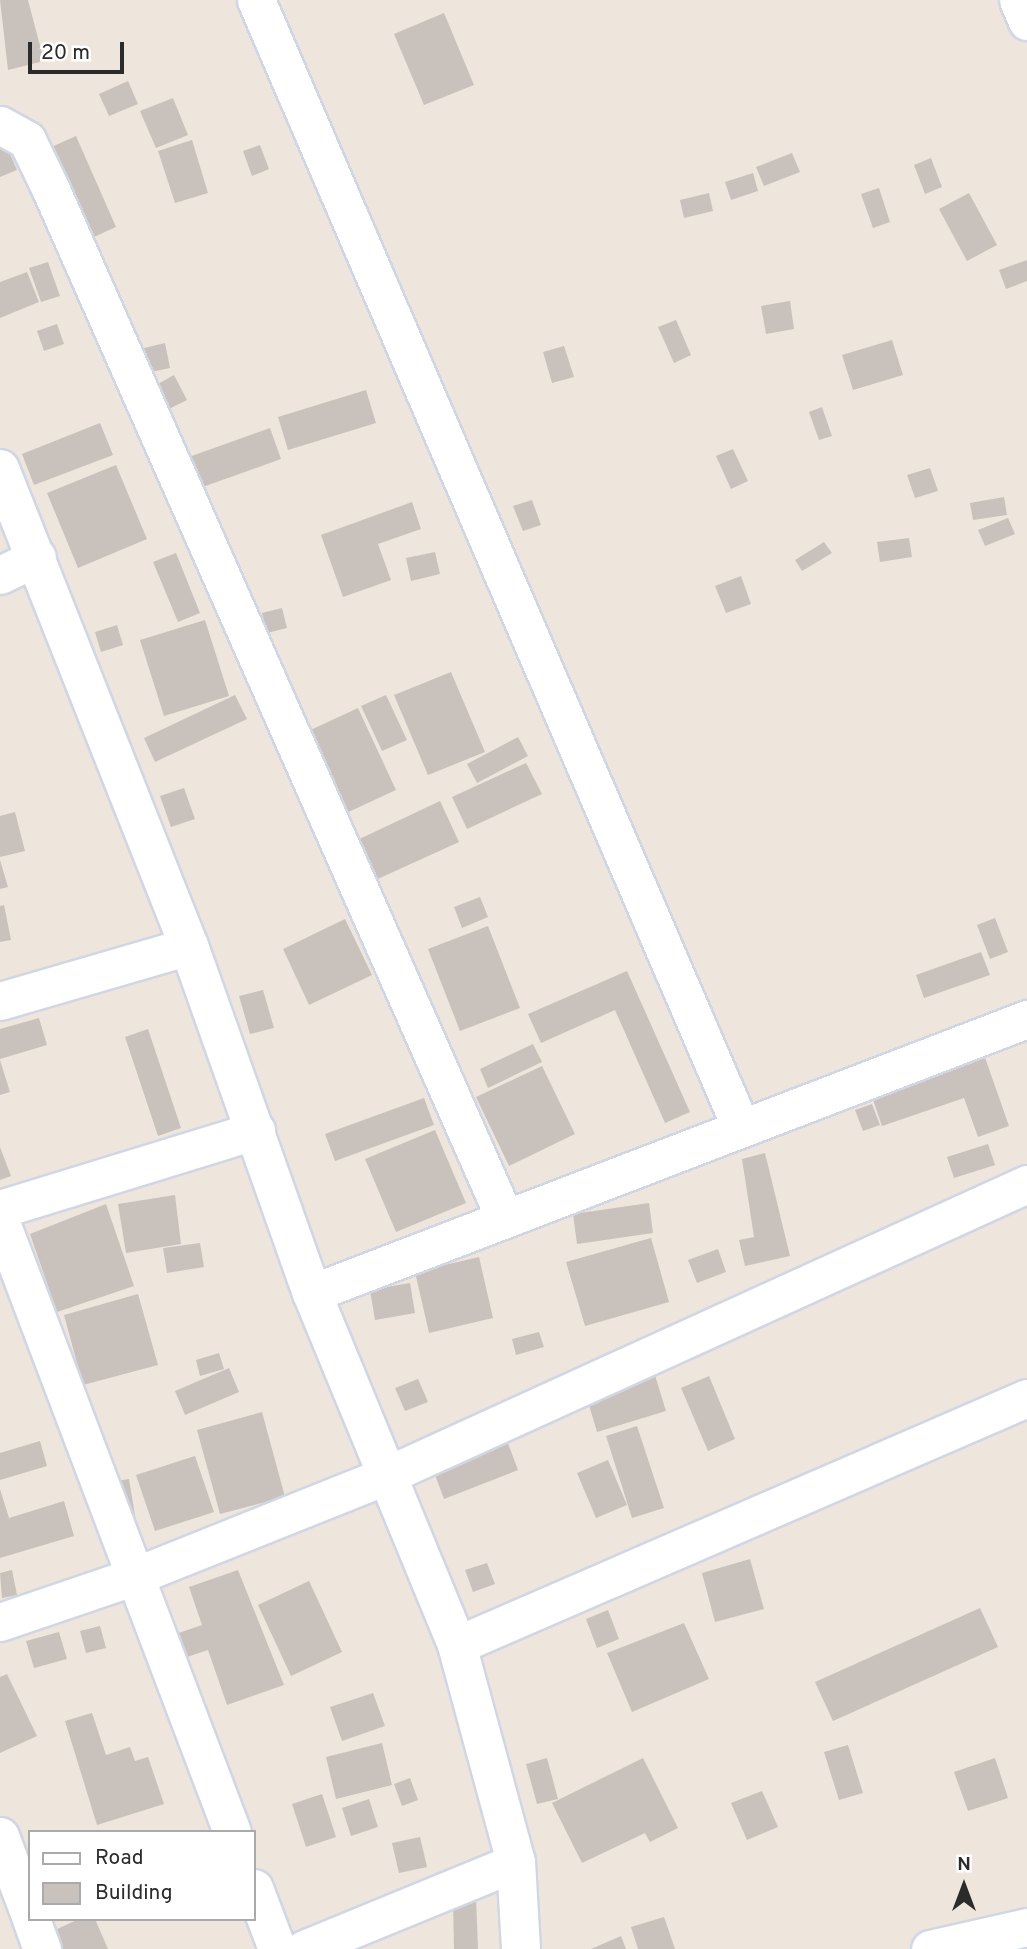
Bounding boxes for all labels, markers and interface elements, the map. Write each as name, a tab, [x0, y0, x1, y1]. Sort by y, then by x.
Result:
scale bar	[32, 28, 128, 72]
text: 20 m	[41, 40, 90, 67]
legend	[28, 1830, 256, 1921]
text: Road	[95, 1845, 144, 1872]
north arrow	[929, 1851, 999, 1921]
text: N	[957, 1853, 971, 1877]
text: Building	[95, 1880, 173, 1907]

